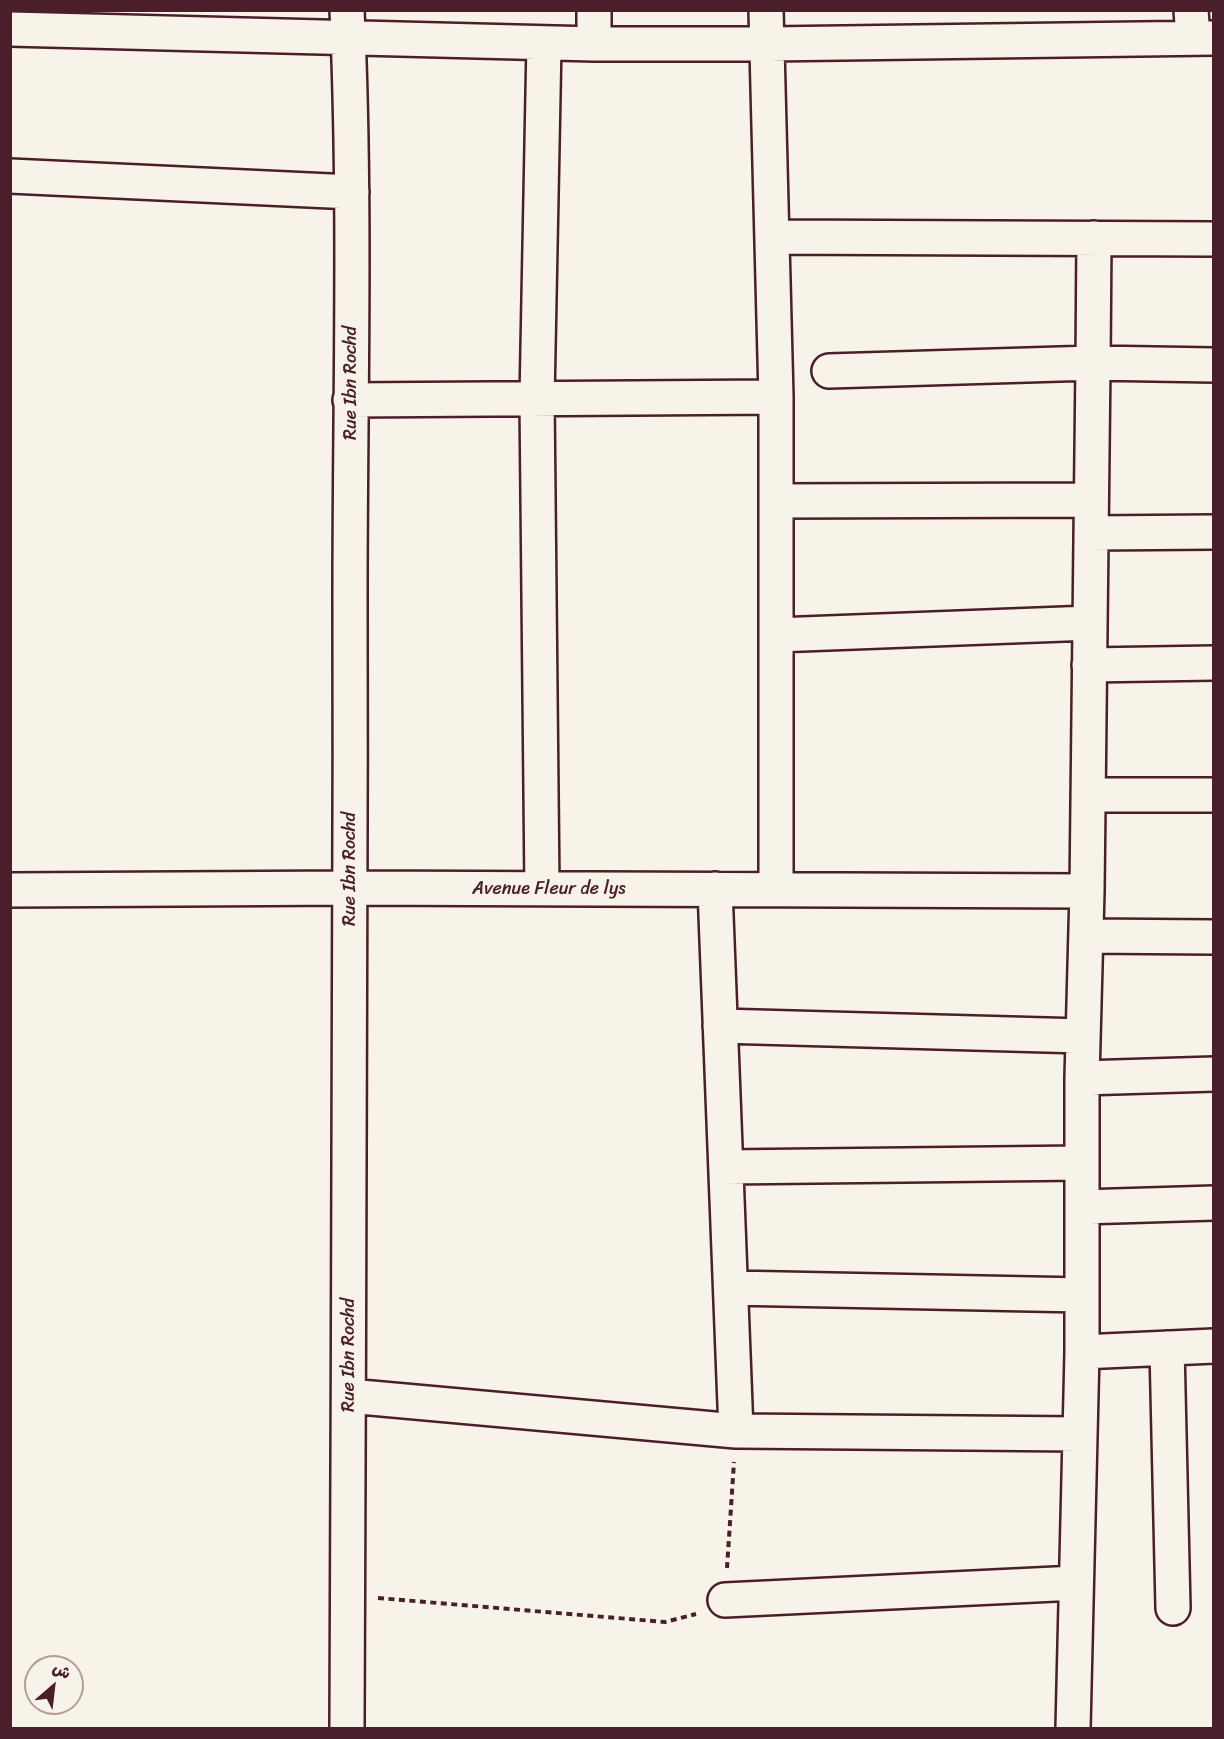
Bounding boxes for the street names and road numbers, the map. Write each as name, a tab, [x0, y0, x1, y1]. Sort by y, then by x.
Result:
street label: Rue Ibn Rochd	[340, 326, 362, 440]
street label: Rue Ibn Rochd	[339, 812, 361, 926]
street label: Avenue Fleur de lys	[472, 878, 626, 900]
street label: Rue Ibn Rochd	[338, 1298, 360, 1412]

